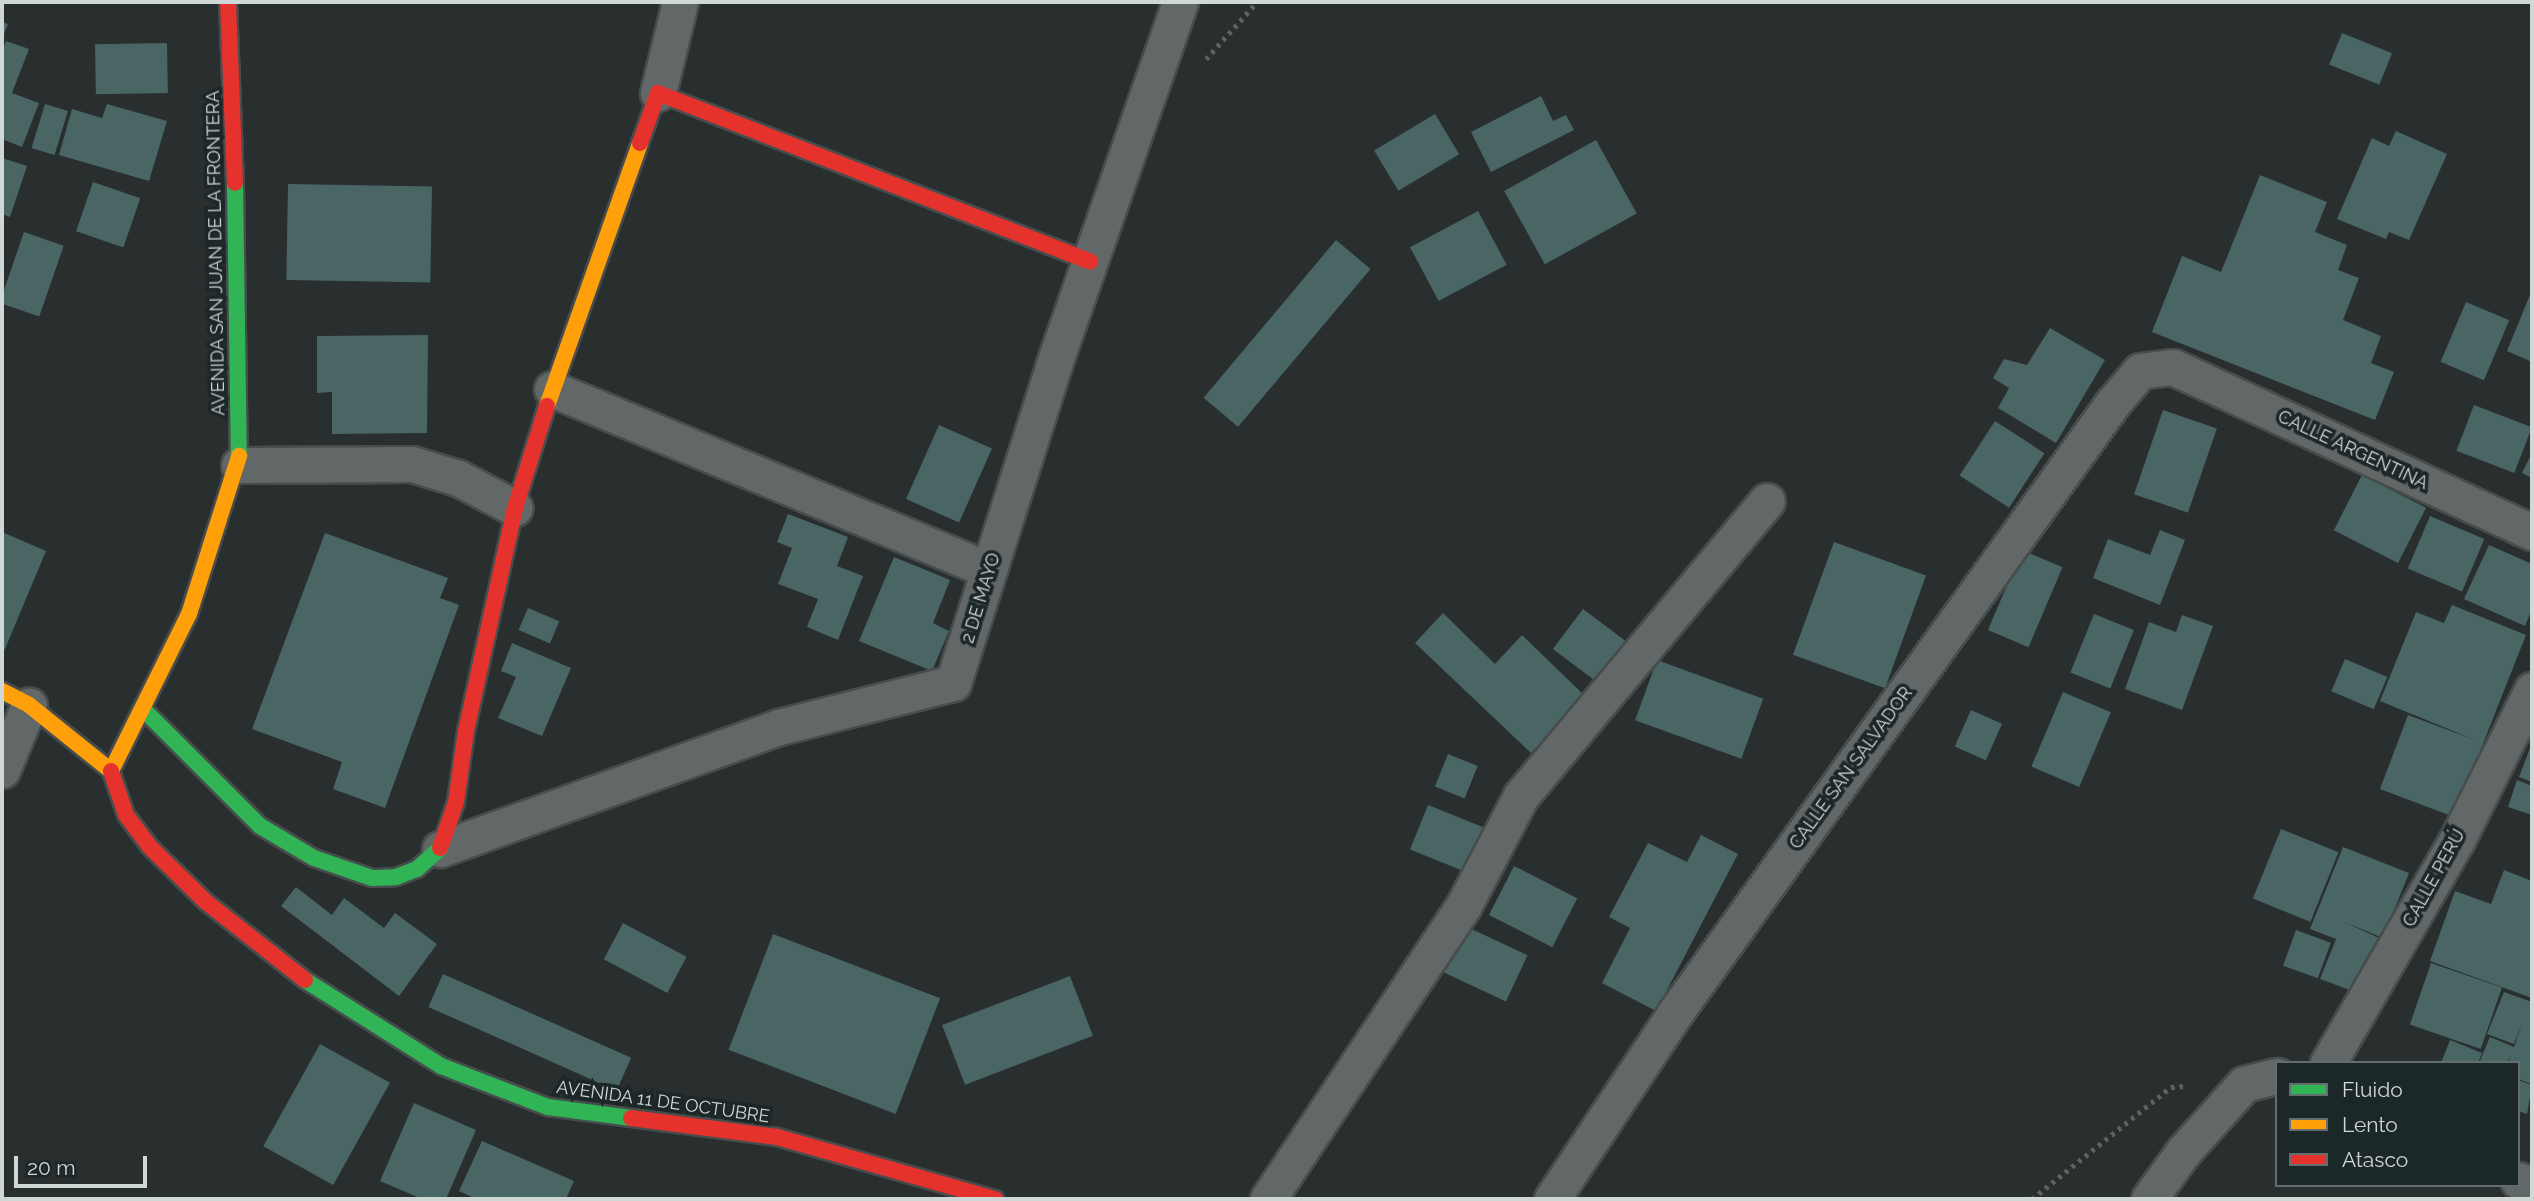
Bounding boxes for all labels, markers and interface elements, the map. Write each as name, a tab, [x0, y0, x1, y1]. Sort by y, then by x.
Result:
street label: AVENIDA SAN JUAN DE LA FRONTERA	[202, 89, 230, 417]
street label: CALLE ARGENTINA	[2274, 406, 2432, 494]
street label: 2 DE MAYO	[957, 550, 1005, 646]
street label: CALLE SAN SALVADOR	[1785, 683, 1917, 853]
street label: CALLE PERÚ	[2398, 825, 2470, 931]
legend	[2275, 1061, 2520, 1187]
street label: AVENIDA 11 DE OCTUBRE	[555, 1076, 771, 1128]
text: Fluido	[2342, 1077, 2403, 1102]
text: Lento	[2342, 1112, 2398, 1137]
scale bar	[18, 1142, 150, 1186]
text: Atasco	[2342, 1147, 2408, 1172]
text: 20 m	[27, 1155, 75, 1180]

